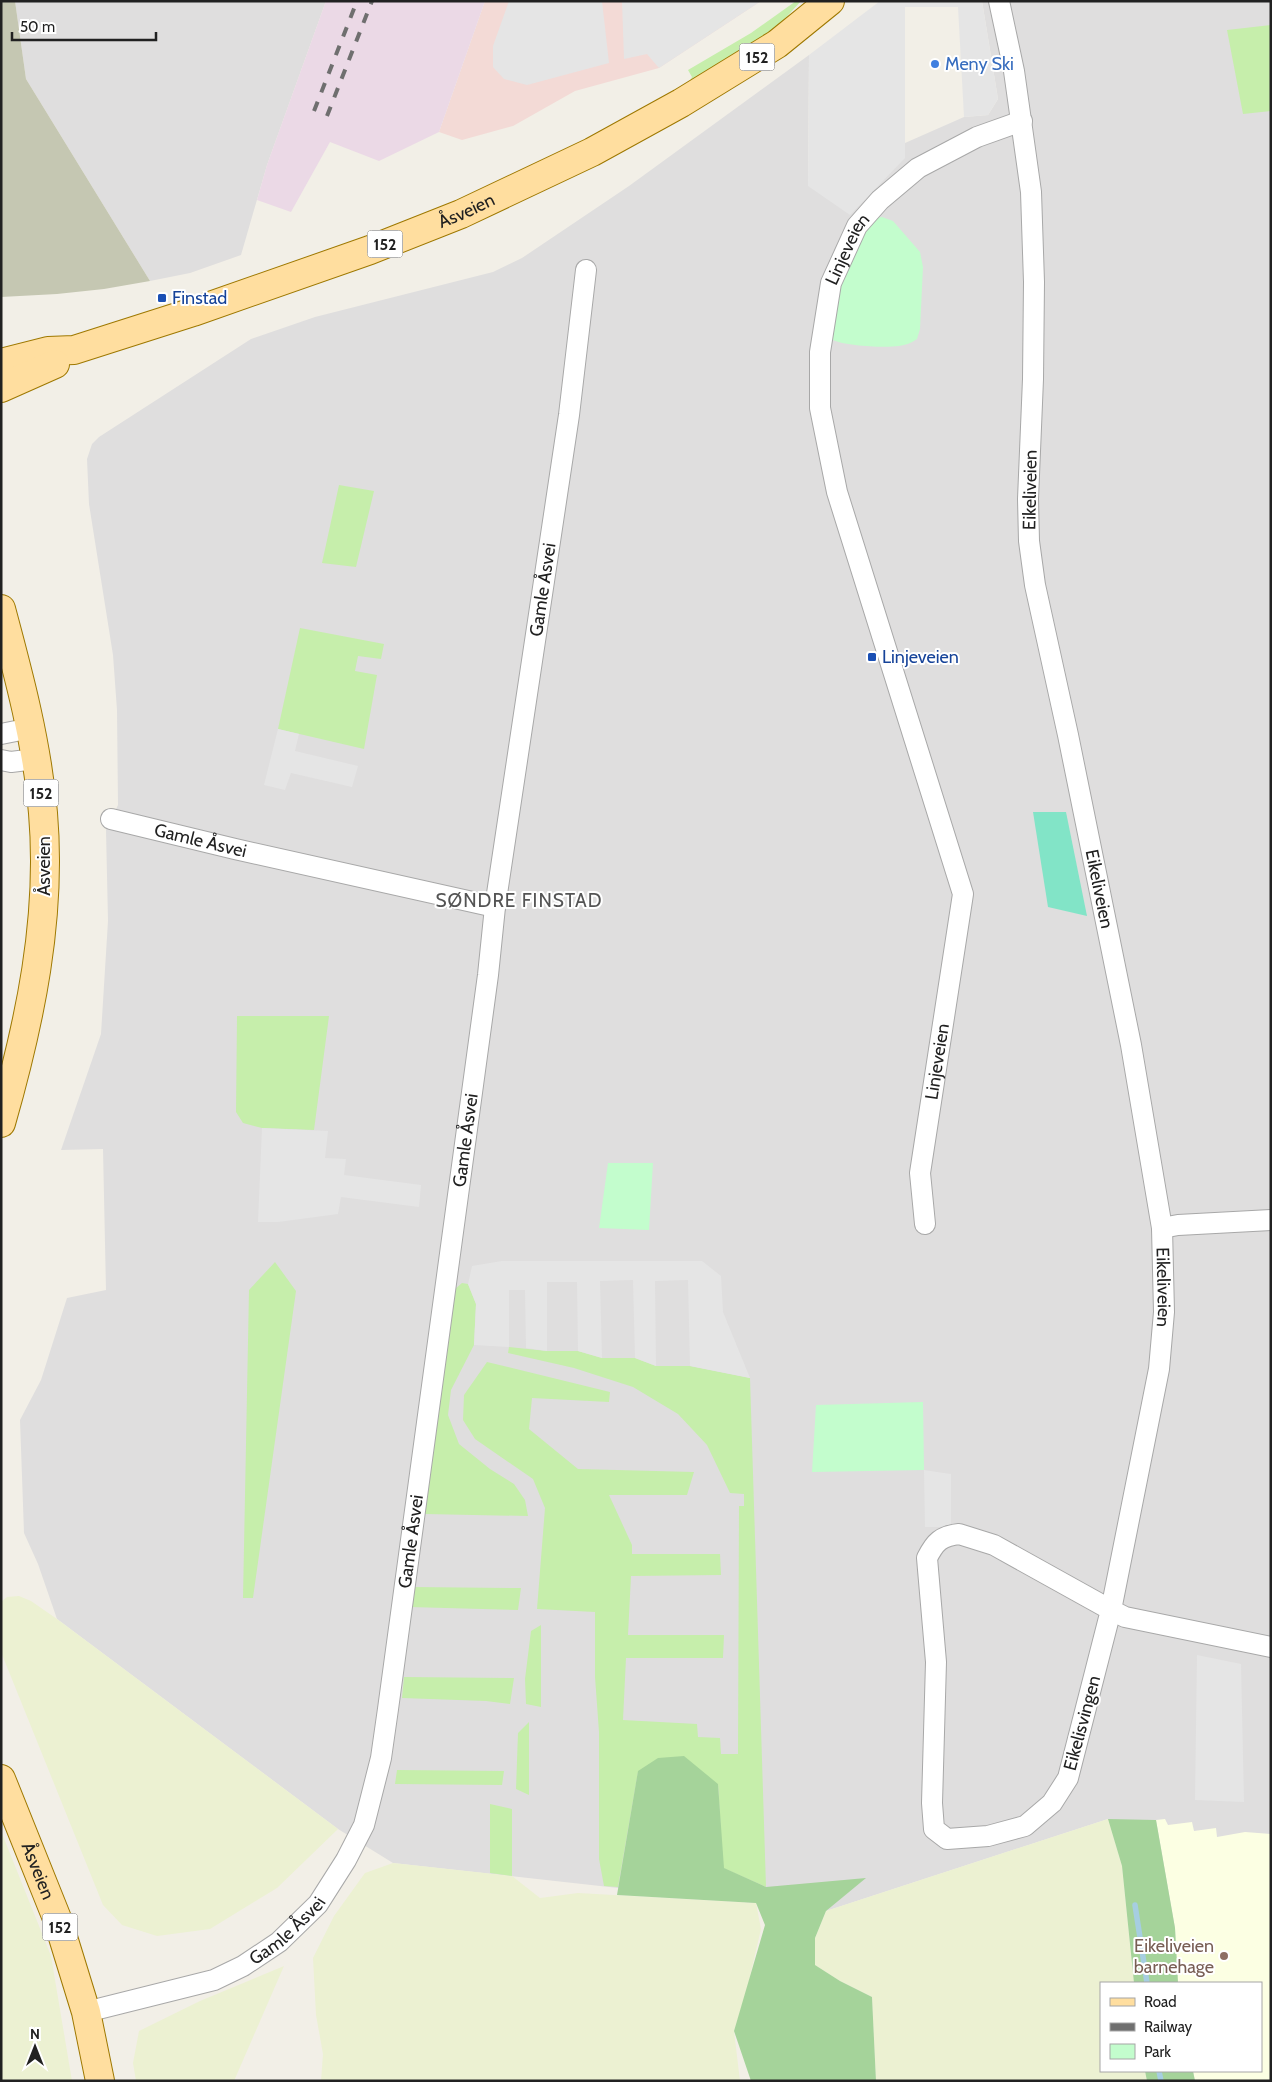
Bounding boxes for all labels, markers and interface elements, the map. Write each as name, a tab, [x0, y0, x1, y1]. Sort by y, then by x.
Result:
scale bar	[12, 10, 156, 42]
text: 50 m	[20, 18, 55, 36]
road number: 152	[740, 44, 774, 70]
place label: Meny Ski	[945, 53, 1014, 75]
marker: Meny Ski	[929, 58, 941, 70]
street label: Åsveien	[435, 189, 498, 233]
street label: Linjeveien	[821, 209, 874, 288]
road number: 152	[368, 230, 402, 258]
place label: Finstad	[172, 287, 227, 309]
marker: Finstad	[156, 292, 168, 304]
street label: Eikeliveien	[1018, 450, 1042, 530]
street label: Gamle Åsvei	[525, 541, 561, 638]
place label: Linjeveien	[882, 646, 959, 668]
marker: Linjeveien	[866, 651, 878, 663]
road number: 152	[23, 780, 58, 806]
street label: Gamle Åsvei	[152, 819, 249, 862]
street label: Åsveien	[33, 836, 55, 896]
street label: Eikeliveien	[1081, 847, 1118, 930]
district label: SØNDRE FINSTAD	[435, 889, 603, 912]
street label: Linjeveien	[920, 1022, 954, 1101]
street label: Gamle Åsvei	[448, 1092, 483, 1188]
street label: Eikeliveien	[1151, 1247, 1175, 1328]
street label: Gamle Åsvei	[394, 1493, 428, 1590]
street label: Eikelisvingen	[1059, 1673, 1105, 1773]
street label: Åsveien	[17, 1839, 59, 1903]
street label: Gamle Åsvei	[245, 1893, 331, 1970]
road number: 152	[42, 1914, 78, 1940]
place label: Eikeliveien barnehage	[1134, 1935, 1214, 1978]
marker: Eikeliveien barnehage	[1218, 1950, 1230, 1962]
legend	[1100, 1982, 1262, 2072]
text: Road	[1144, 1993, 1177, 2011]
text: Railway	[1144, 2018, 1193, 2036]
north arrow	[10, 2022, 60, 2072]
text: N	[30, 2025, 40, 2043]
text: Park	[1144, 2043, 1171, 2061]

